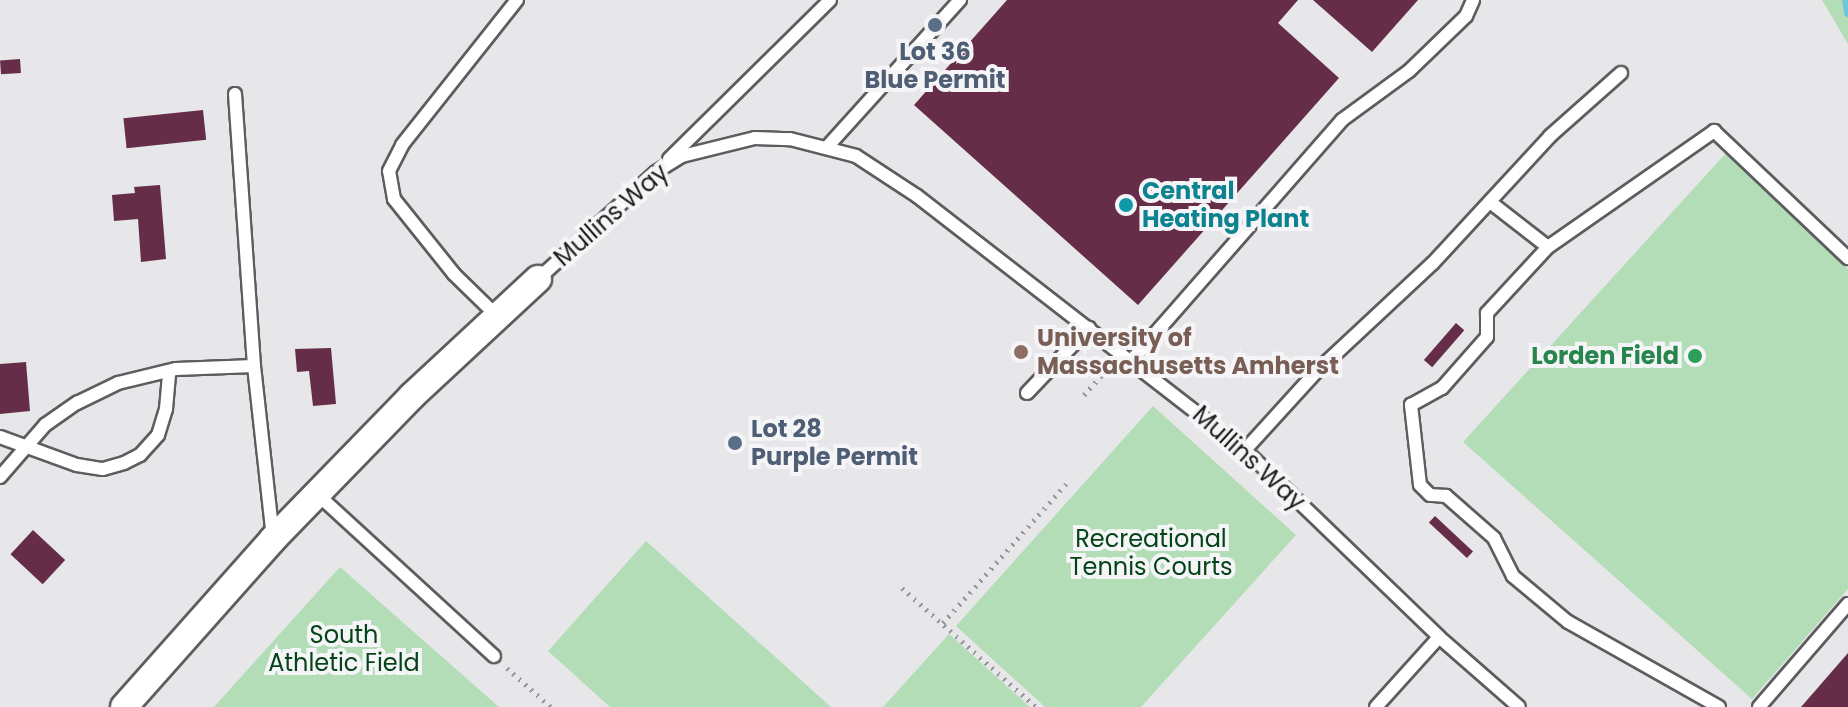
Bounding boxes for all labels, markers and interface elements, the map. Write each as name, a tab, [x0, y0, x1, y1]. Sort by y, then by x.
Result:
marker: Lot 36 Blue Permit	[926, 16, 944, 34]
place label: Lot 36 Blue Permit	[864, 38, 1006, 94]
street label: Mullins Way	[548, 158, 674, 272]
place label: Central Heating Plant	[1142, 177, 1309, 233]
marker: Central Heating Plant	[1117, 196, 1135, 214]
place label: University of Massachusetts Amherst	[1037, 324, 1339, 380]
place label: Lorden Field	[1531, 342, 1679, 370]
marker: University of Massachusetts Amherst	[1012, 343, 1030, 361]
marker: Lorden Field	[1686, 347, 1704, 365]
street label: Mullins Way	[1187, 400, 1311, 516]
place label: Lot 28 Purple Permit	[751, 415, 918, 471]
marker: Lot 28 Purple Permit	[726, 434, 744, 452]
park label: Recreational Tennis Courts	[1070, 525, 1232, 581]
park label: South Athletic Field	[268, 621, 420, 677]

